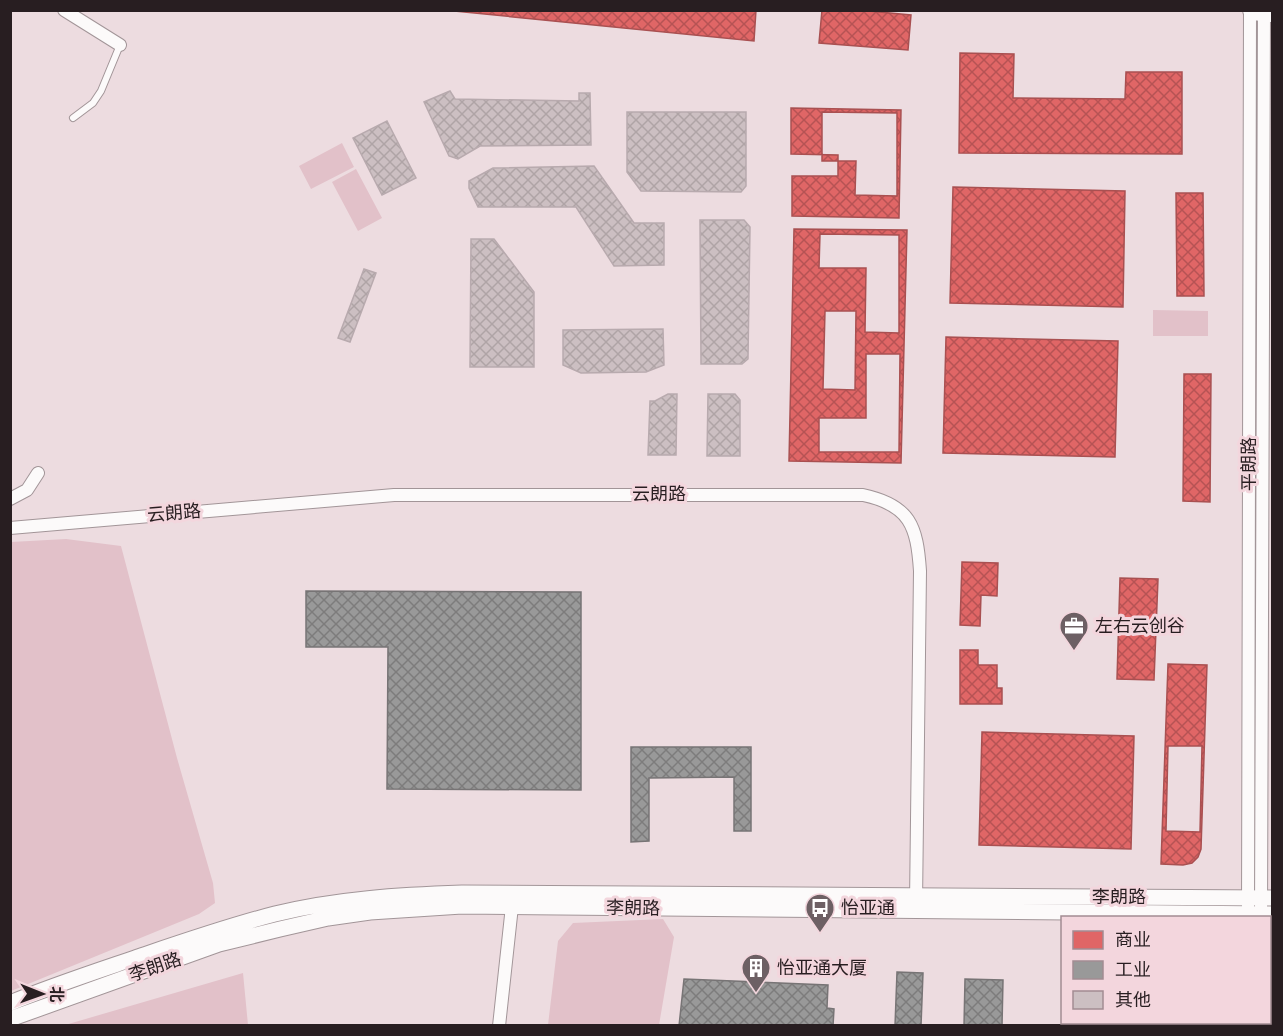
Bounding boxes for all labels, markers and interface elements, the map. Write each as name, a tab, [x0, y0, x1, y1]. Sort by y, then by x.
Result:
street label: 平朗路	[1238, 437, 1259, 491]
street label: 云朗路	[632, 483, 686, 504]
street label: 云朗路	[146, 500, 202, 525]
office icon: 左右云创谷	[1058, 610, 1090, 652]
place label: 左右云创谷	[1095, 615, 1185, 636]
street label: 李朗路	[1092, 886, 1146, 907]
bus stop icon: 怡亚通	[804, 892, 836, 934]
street label: 李朗路	[606, 897, 660, 918]
place label: 怡亚通	[841, 897, 895, 918]
legend	[1061, 916, 1271, 1024]
text: 商业	[1115, 929, 1151, 950]
street label: 李朗路	[126, 948, 184, 985]
building icon: 怡亚通大厦	[740, 952, 772, 994]
place label: 怡亚通大厦	[777, 957, 867, 978]
text: 工业	[1115, 959, 1151, 980]
north arrow	[12, 964, 72, 1024]
text: 北	[48, 986, 66, 1002]
text: 其他	[1115, 989, 1151, 1010]

